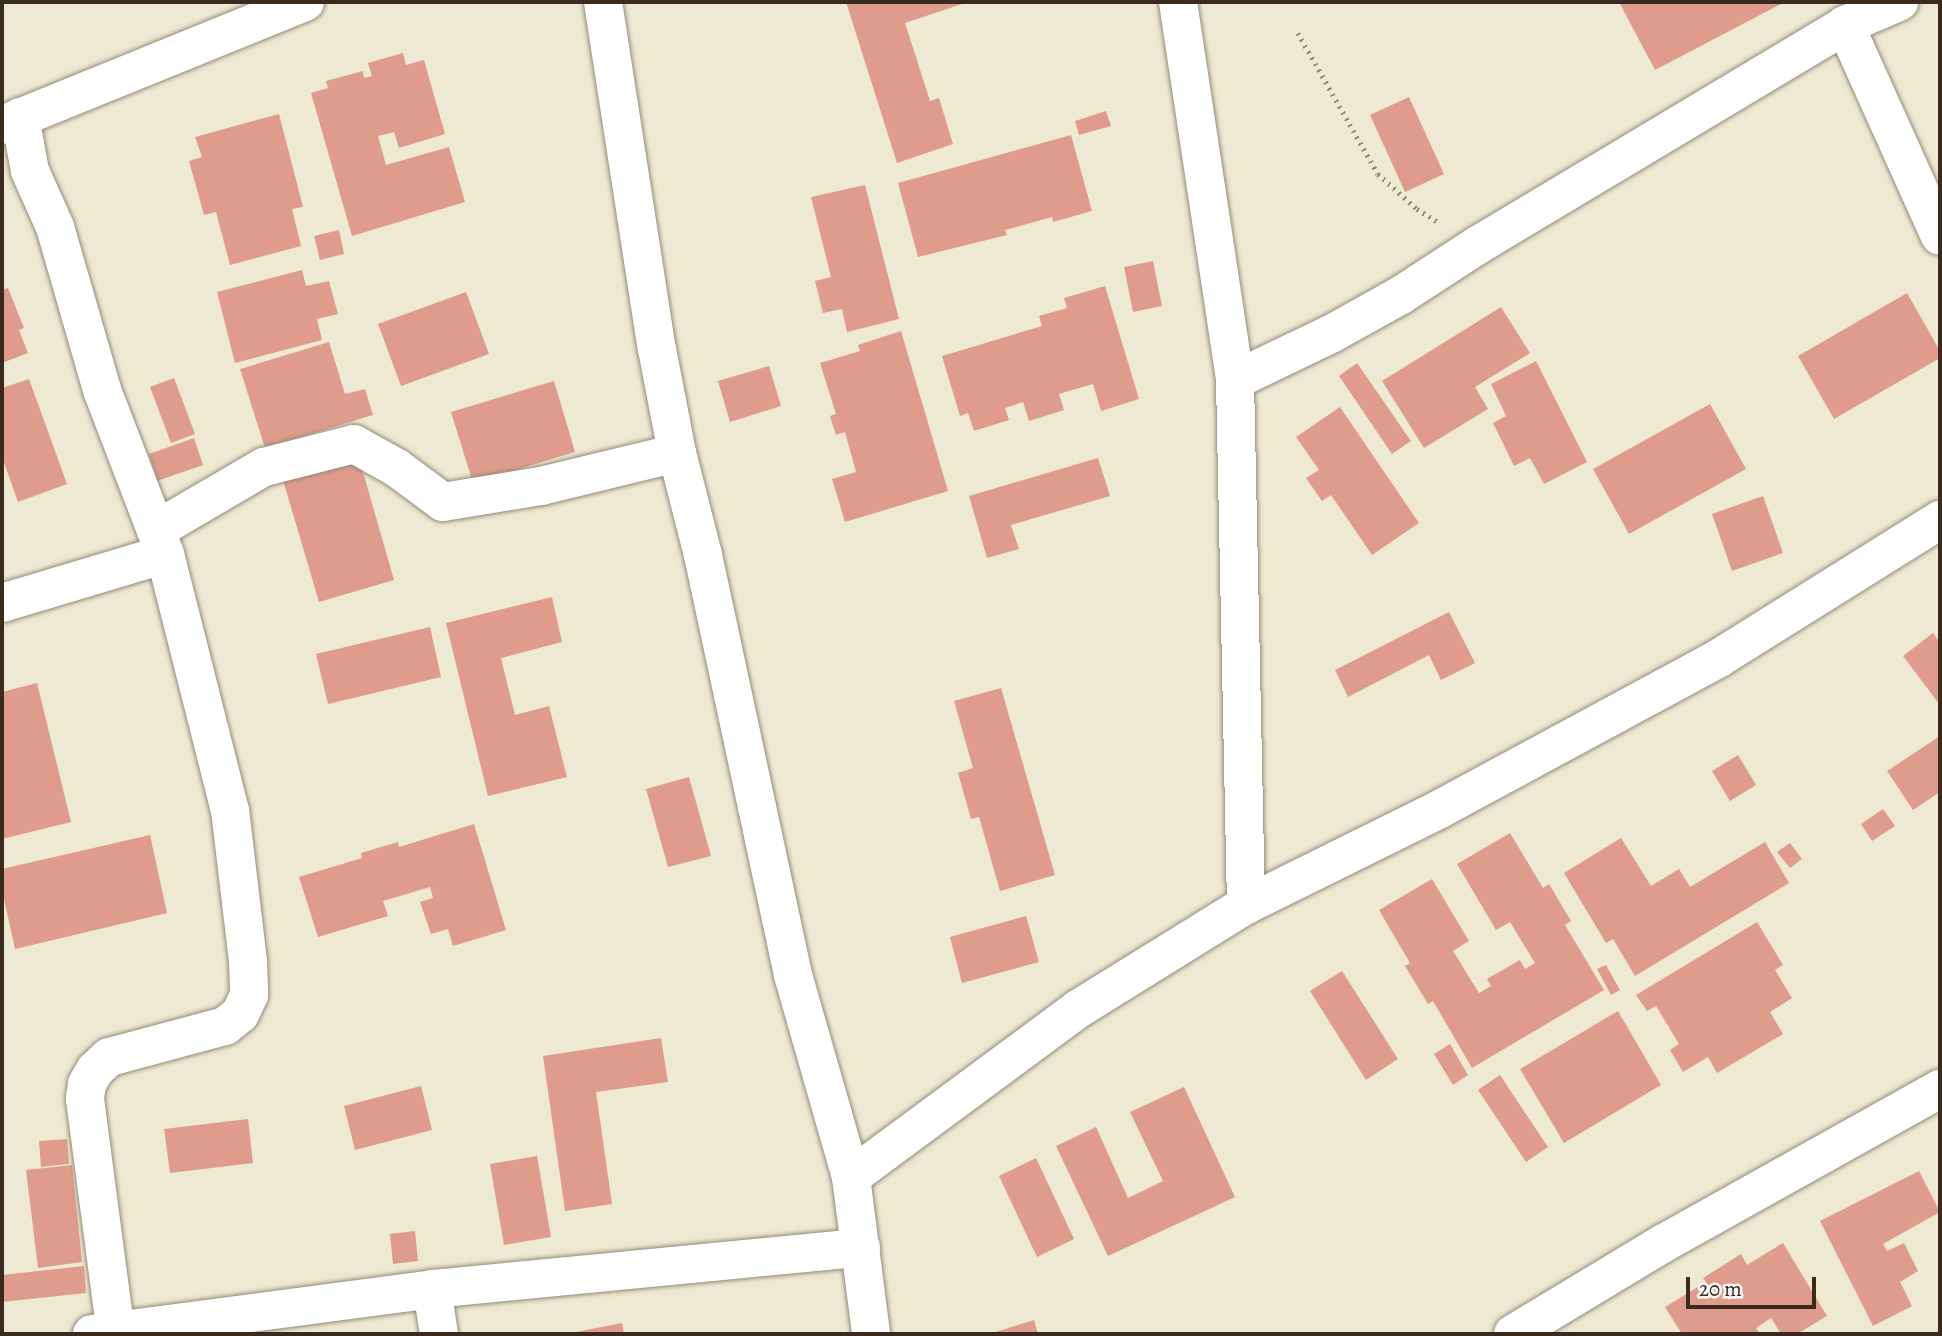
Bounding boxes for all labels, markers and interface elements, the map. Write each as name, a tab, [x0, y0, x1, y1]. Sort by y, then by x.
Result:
scale bar	[1690, 1262, 1820, 1306]
text: 20 m	[1699, 1275, 1742, 1303]

